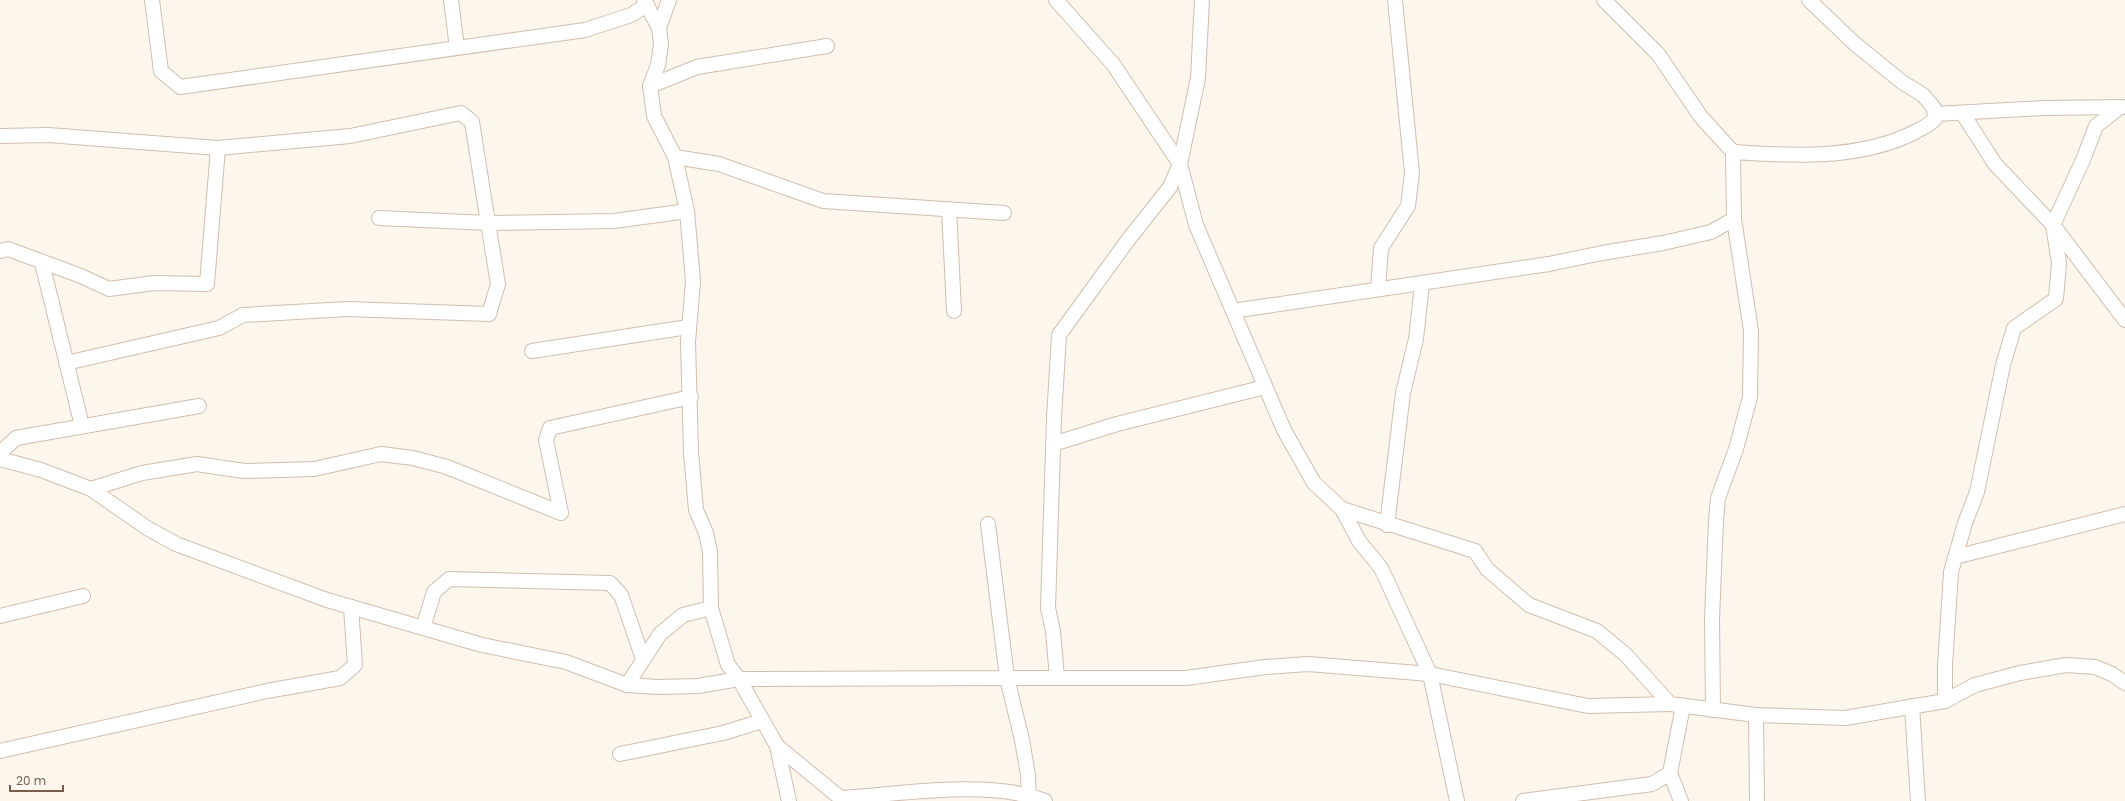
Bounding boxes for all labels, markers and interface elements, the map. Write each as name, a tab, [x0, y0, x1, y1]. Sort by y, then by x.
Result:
scale bar	[10, 767, 63, 793]
text: 20 m	[16, 772, 46, 789]

